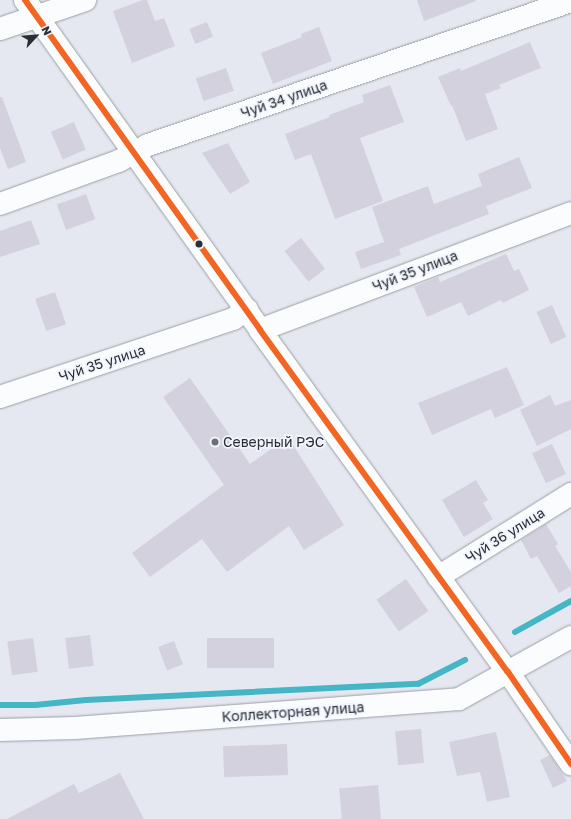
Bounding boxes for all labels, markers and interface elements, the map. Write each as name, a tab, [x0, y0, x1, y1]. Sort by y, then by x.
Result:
north arrow	[16, 16, 56, 56]
text: N	[40, 24, 55, 37]
street label: Чуй 34 улица	[238, 76, 330, 122]
unlabelled marker	[194, 239, 204, 249]
street label: Чуй 35 улица	[370, 247, 460, 295]
street label: Чуй 35 улица	[57, 341, 147, 385]
place label: Северный РЭС	[223, 434, 324, 450]
marker: Северный РЭС	[210, 437, 220, 447]
street label: Чуй 36 улица	[462, 504, 548, 566]
street label: Коллекторная улица	[221, 699, 365, 725]

